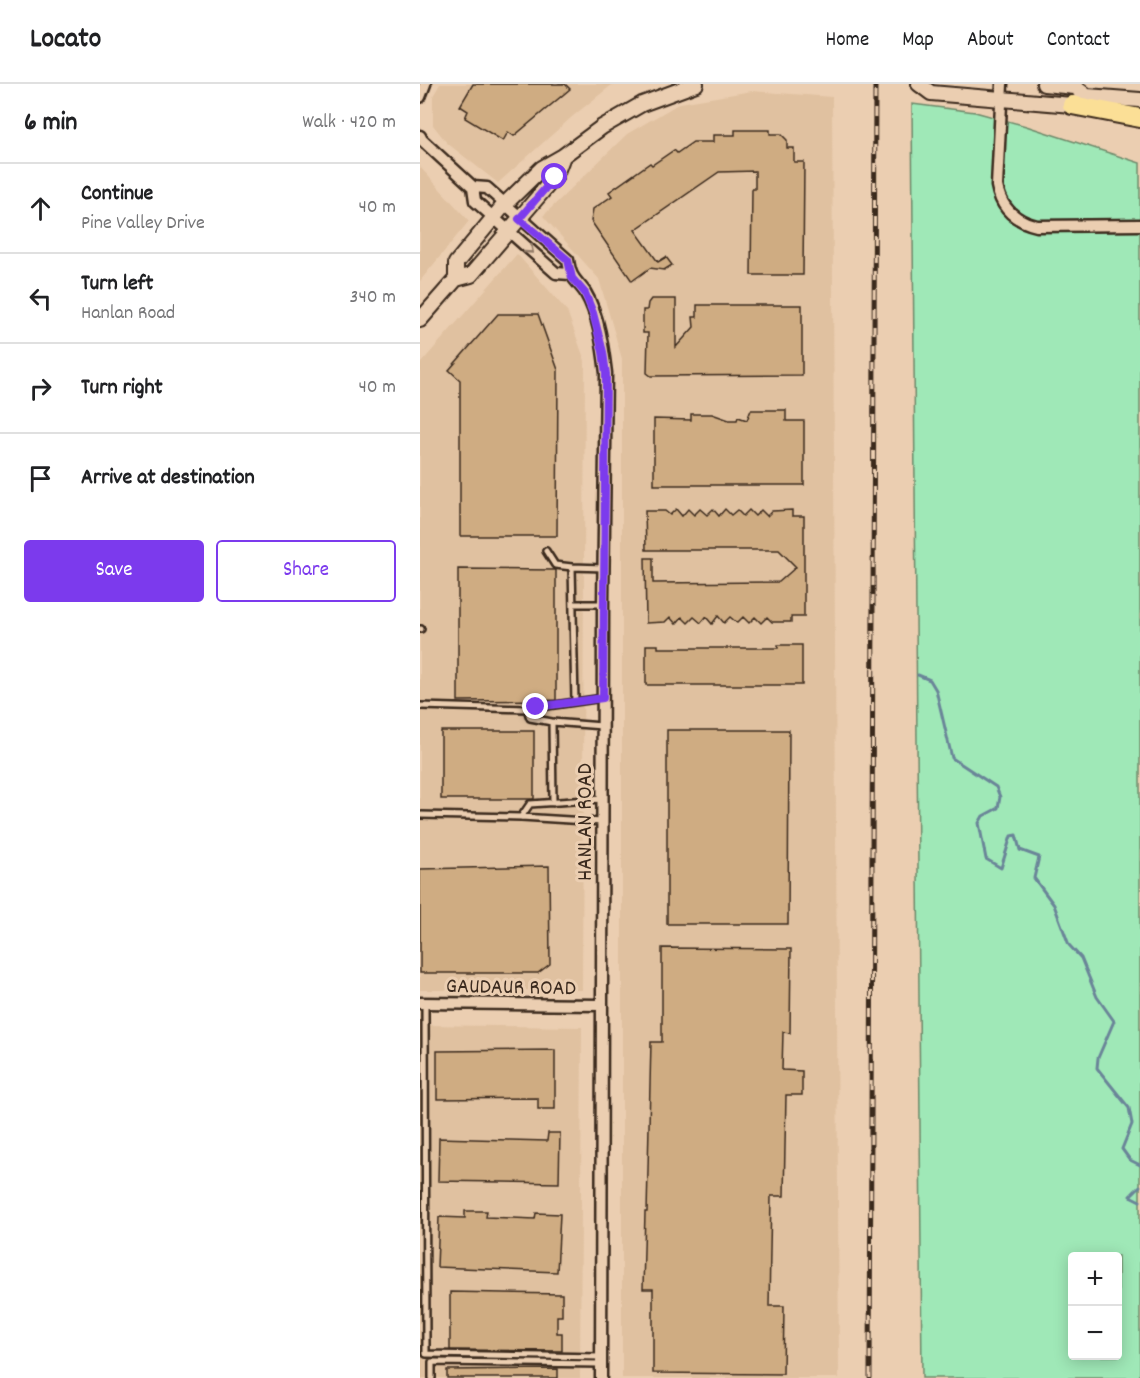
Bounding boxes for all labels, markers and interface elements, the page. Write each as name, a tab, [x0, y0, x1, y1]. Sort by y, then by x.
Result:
text: Locato	[30, 21, 101, 61]
text: Home	[825, 26, 869, 56]
text: Map	[902, 26, 934, 56]
text: About	[967, 26, 1014, 56]
text: Contact	[1047, 26, 1110, 56]
text: 6 min	[24, 105, 77, 142]
text: Walk · 420 m	[302, 109, 396, 137]
route start	[541, 163, 567, 189]
text: Continue	[81, 179, 153, 210]
icon: ahead	[24, 192, 57, 225]
text: 40 m	[358, 194, 396, 222]
text: Pine Valley Drive	[81, 210, 205, 238]
one-way arrow	[523, 243, 534, 254]
text: Turn left	[81, 269, 153, 300]
icon: left	[24, 282, 57, 315]
text: 340 m	[350, 284, 396, 312]
text: Hanlan Road	[81, 300, 175, 328]
icon: right	[24, 372, 57, 405]
text: Turn right	[81, 373, 163, 404]
text: 40 m	[358, 374, 396, 402]
icon: arrive	[24, 462, 57, 495]
text: Arrive at destination	[81, 463, 255, 494]
button: Save	[24, 540, 204, 602]
button: Share	[216, 540, 396, 602]
route end	[522, 693, 548, 719]
street label: HANLAN ROAD	[571, 763, 602, 881]
street label: GAUDAUR ROAD	[446, 972, 576, 1005]
map controls	[1068, 1252, 1122, 1360]
button: +	[1068, 1252, 1122, 1306]
button: −	[1068, 1306, 1122, 1360]

